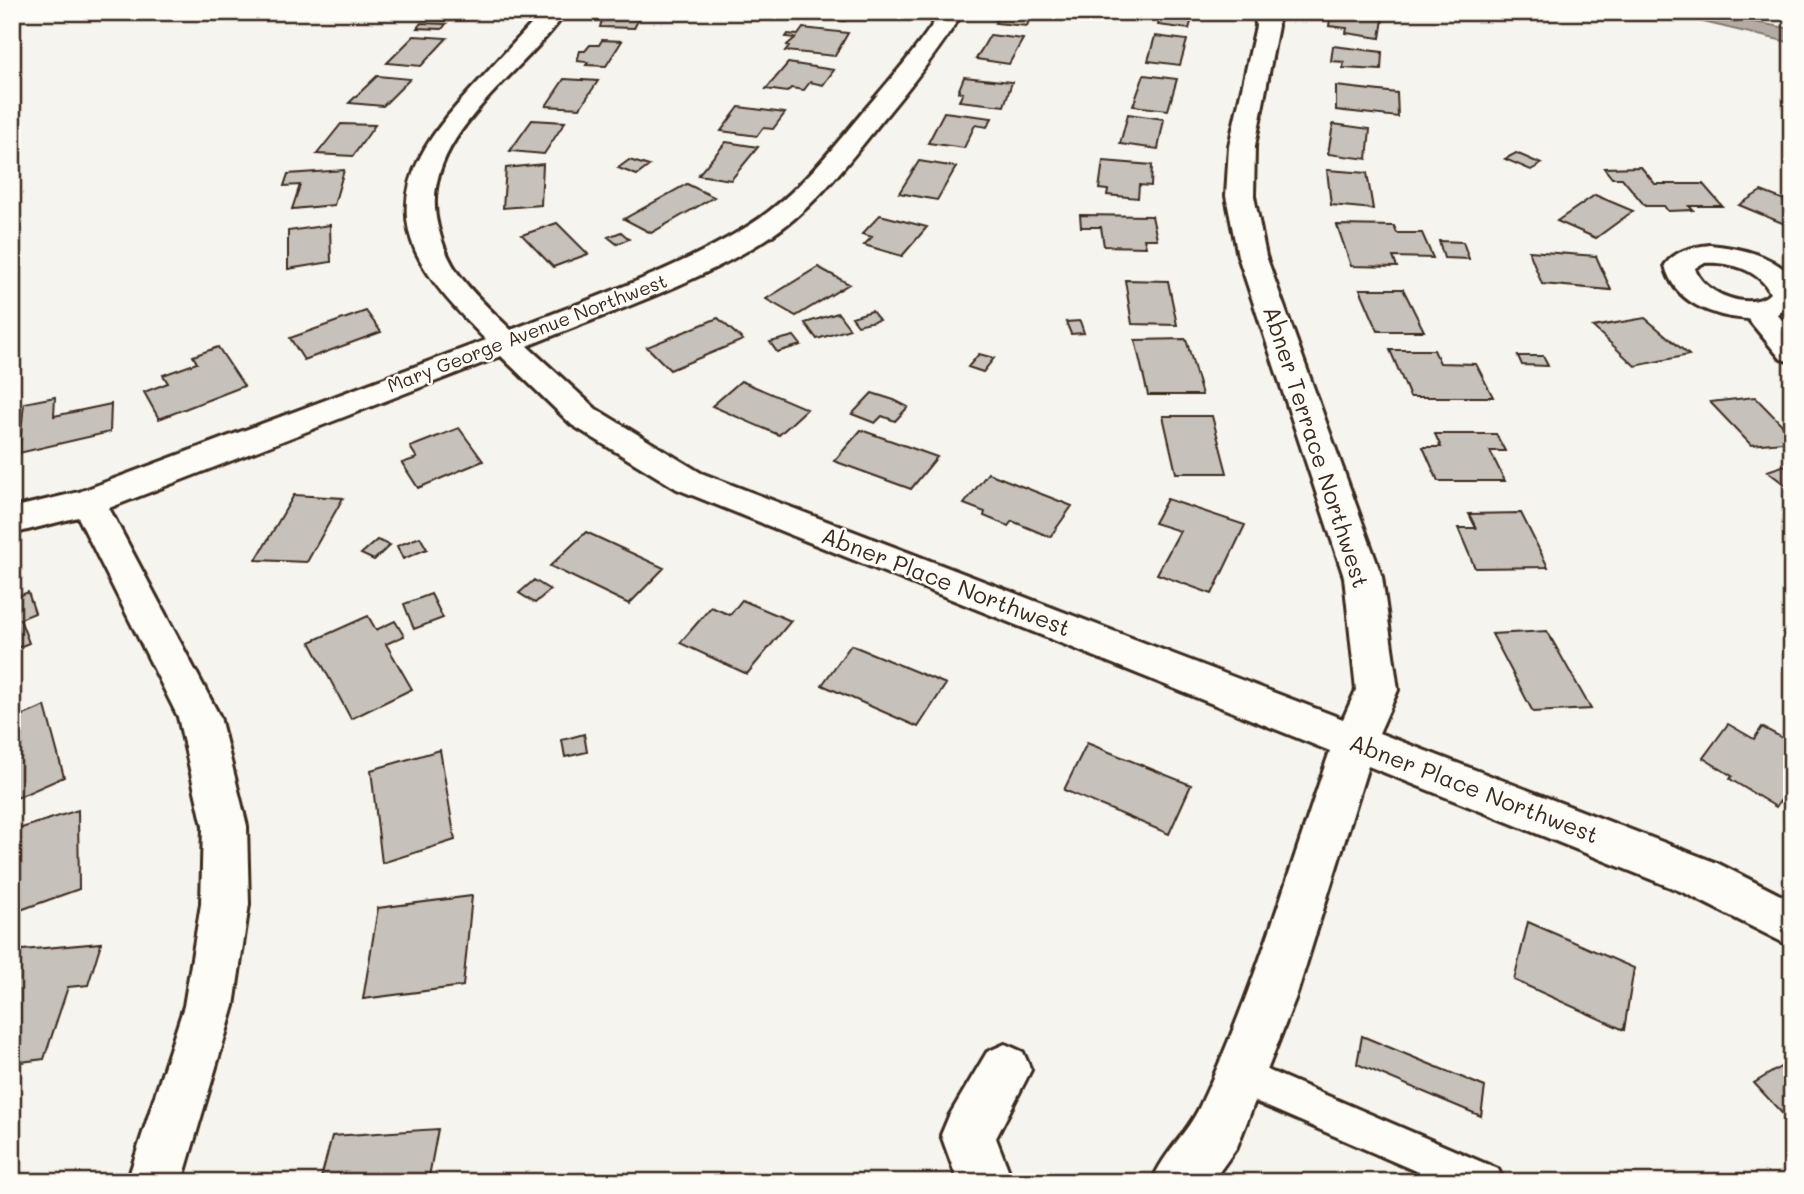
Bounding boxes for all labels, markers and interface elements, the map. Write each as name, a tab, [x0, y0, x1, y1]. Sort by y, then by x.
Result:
street label: Mary George Avenue Northwest	[383, 267, 670, 398]
street label: Abner Terrace Northwest	[1257, 302, 1377, 591]
street label: Abner Place Northwest	[818, 520, 1075, 642]
street label: Abner Place Northwest	[1346, 727, 1603, 849]

